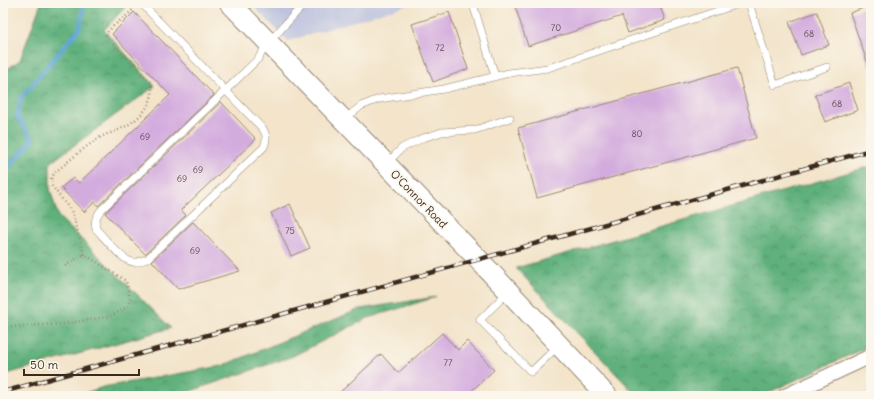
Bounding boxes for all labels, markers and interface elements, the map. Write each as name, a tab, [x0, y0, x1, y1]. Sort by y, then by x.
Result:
house number: 70	[551, 22, 561, 33]
house number: 68	[804, 28, 814, 39]
house number: 72	[435, 42, 445, 53]
house number: 68	[832, 98, 842, 109]
house number: 80	[631, 128, 643, 139]
house number: 69	[140, 131, 150, 142]
house number: 69	[193, 164, 203, 175]
street label: O'Connor Road	[388, 167, 451, 231]
house number: 69	[177, 173, 187, 184]
house number: 75	[285, 225, 295, 236]
house number: 69	[190, 245, 200, 256]
scale bar	[24, 351, 139, 377]
text: 50 m	[30, 357, 59, 372]
house number: 77	[444, 357, 453, 368]

